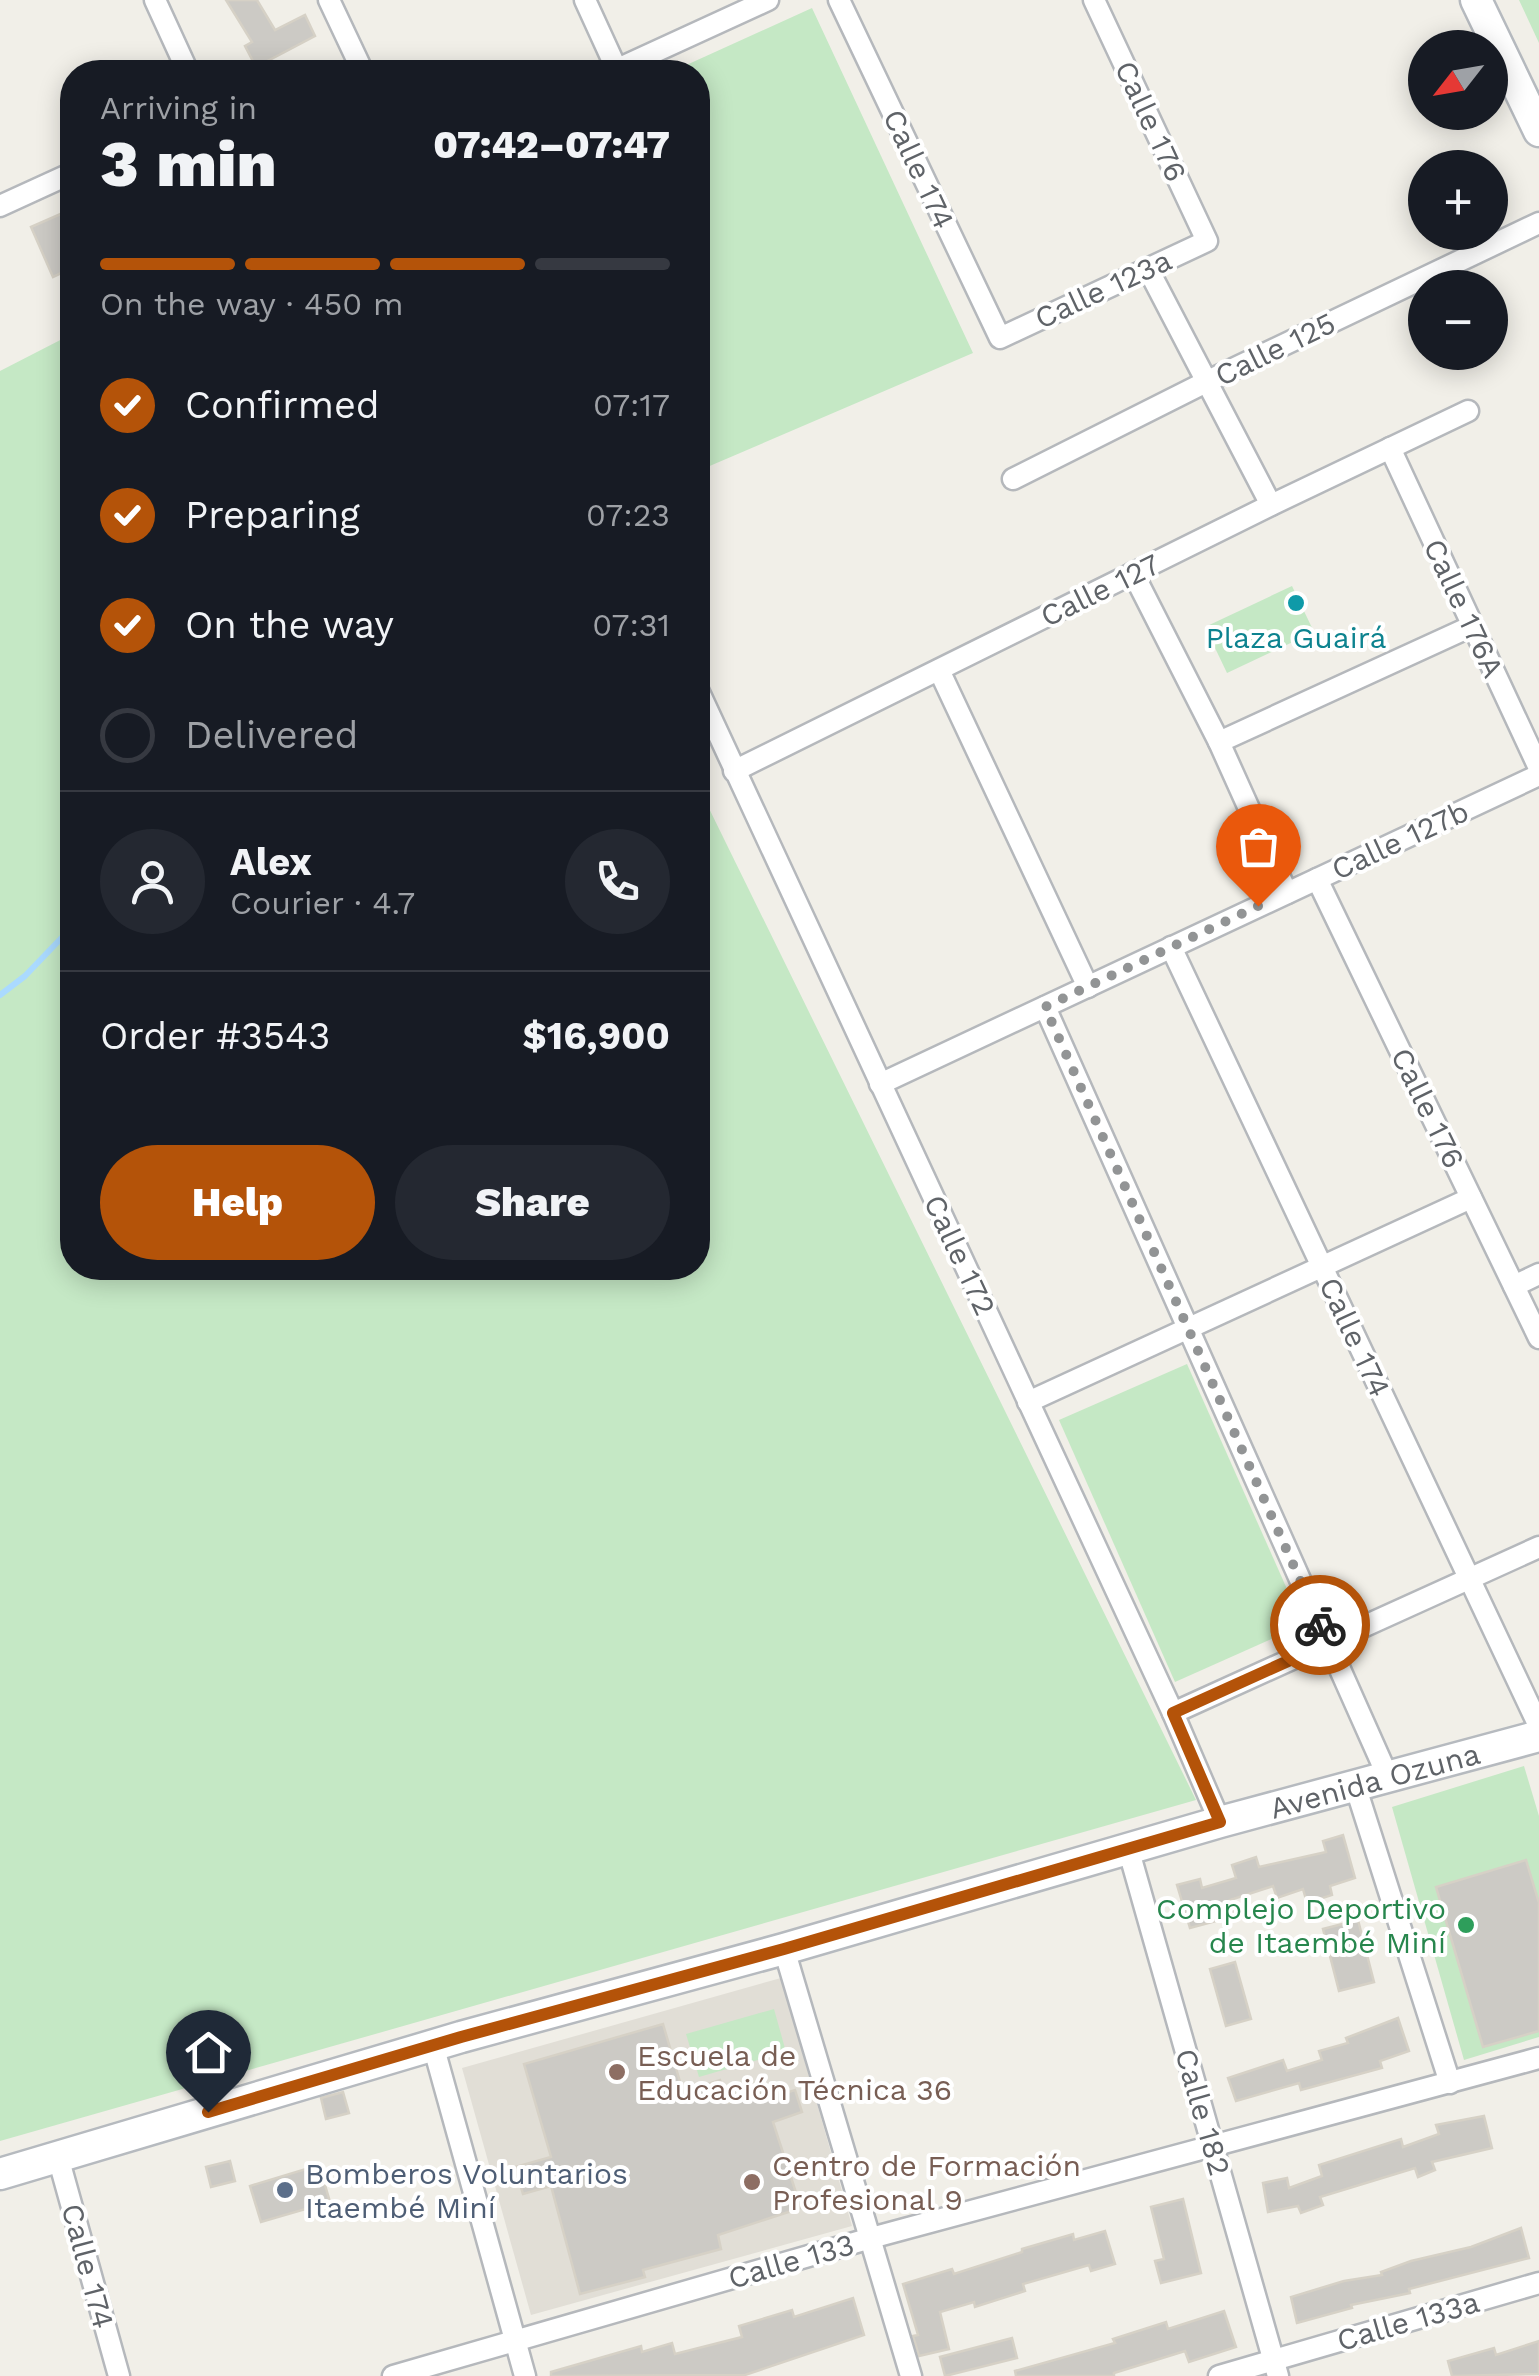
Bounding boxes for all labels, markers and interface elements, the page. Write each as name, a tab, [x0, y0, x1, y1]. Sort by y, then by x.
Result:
north arrow	[1408, 30, 1508, 130]
map controls	[1408, 30, 1508, 370]
street label: Calle 176	[1108, 55, 1194, 187]
text: Arriving in	[100, 89, 257, 127]
street label: Calle 174	[876, 104, 962, 234]
text: 07:42–07:47	[433, 123, 670, 167]
text: 3 min	[100, 126, 277, 202]
button: +	[1408, 150, 1508, 250]
street label: Calle 123a	[1029, 242, 1177, 336]
button: −	[1408, 270, 1508, 370]
text: On the way · 450 m	[100, 285, 404, 323]
street label: Calle 125	[1209, 305, 1341, 393]
icon: check	[100, 378, 155, 433]
text: Confirmed	[185, 383, 380, 427]
text: 07:17	[593, 386, 670, 424]
icon: check	[100, 488, 155, 543]
text: Preparing	[185, 493, 360, 537]
text: 07:23	[586, 496, 670, 534]
street label: Calle 176A	[1417, 533, 1511, 683]
street label: Calle 127	[1035, 546, 1165, 634]
marker: Plaza Guairá	[1285, 592, 1307, 614]
icon: check	[100, 598, 155, 653]
text: On the way	[185, 603, 394, 647]
text: 07:31	[592, 606, 670, 644]
place label: Plaza Guairá	[1206, 620, 1387, 655]
text: Delivered	[185, 713, 358, 757]
street label: Calle 127b	[1326, 793, 1474, 887]
pin	[1216, 804, 1301, 907]
icon: bag	[1231, 819, 1286, 874]
button: person	[100, 829, 205, 934]
button: phone	[565, 829, 670, 934]
text: Alex	[230, 840, 312, 884]
text: Courier · 4.7	[230, 884, 415, 922]
text: Order #3543	[100, 1014, 330, 1058]
text: $16,900	[522, 1014, 670, 1058]
street label: Calle 176	[1384, 1042, 1472, 1174]
button: Help	[100, 1145, 375, 1260]
button: Share	[395, 1145, 670, 1260]
street label: Calle 172	[917, 1189, 1003, 1321]
street label: Calle 174	[1312, 1272, 1398, 1402]
courier	[1270, 1575, 1370, 1675]
icon: bike	[1293, 1598, 1348, 1653]
street label: Avenida Ozuna	[1266, 1735, 1484, 1825]
place label: Complejo Deportivo de Itaembé Miní	[1156, 1891, 1446, 1960]
marker: Complejo Deportivo de Itaembé Miní	[1455, 1914, 1477, 1936]
pin	[166, 2010, 251, 2113]
icon: home	[181, 2025, 236, 2080]
place label: Escuela de Educación Técnica 36	[637, 2038, 952, 2107]
street label: Calle 182	[1168, 2044, 1238, 2180]
marker: Escuela de Educación Técnica 36	[606, 2061, 628, 2083]
place label: Centro de Formación Profesional 9	[772, 2148, 1081, 2217]
place label: Bomberos Voluntarios Itaembé Miní	[305, 2156, 628, 2225]
marker: Centro de Formación Profesional 9	[741, 2171, 763, 2193]
marker: Bomberos Voluntarios Itaembé Miní	[274, 2179, 296, 2201]
street label: Calle 174	[55, 2200, 121, 2332]
street label: Calle 133	[724, 2226, 858, 2296]
street label: Calle 133a	[1333, 2284, 1483, 2358]

